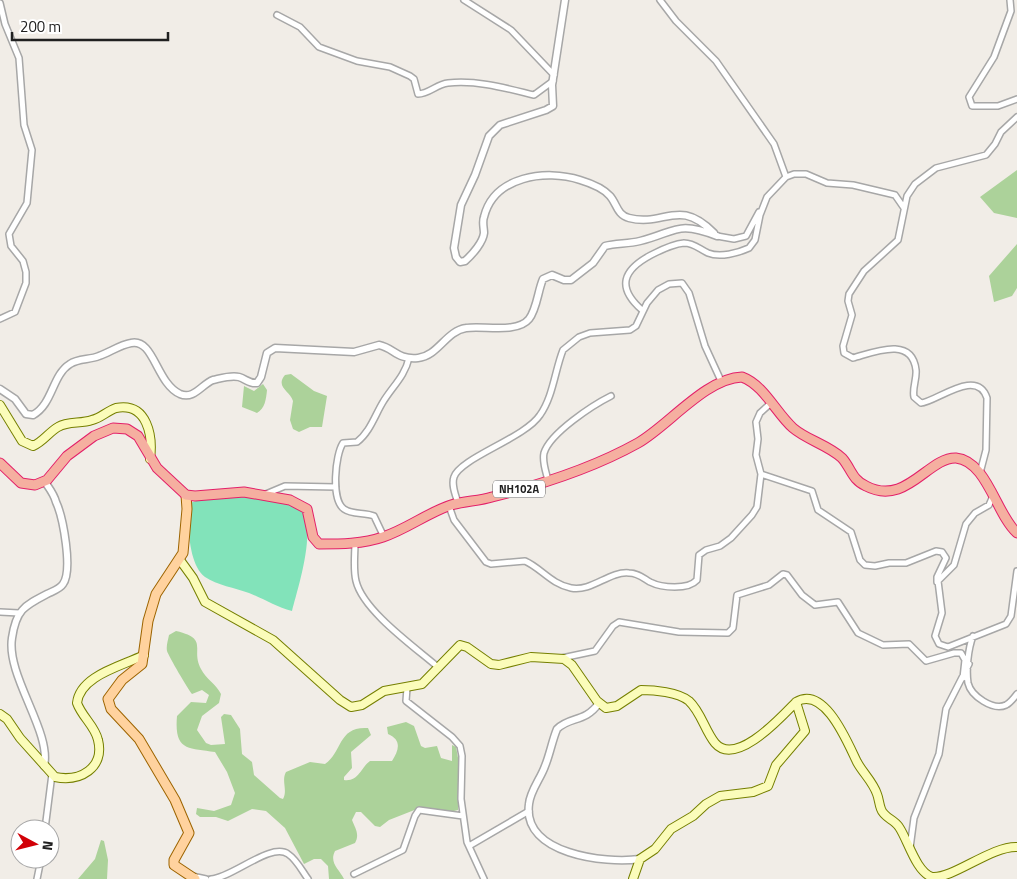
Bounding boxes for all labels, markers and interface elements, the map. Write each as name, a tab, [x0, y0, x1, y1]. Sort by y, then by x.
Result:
scale bar	[12, 10, 169, 42]
text: 200 m	[20, 15, 61, 38]
road number: NH102A	[493, 480, 545, 498]
north arrow	[10, 819, 60, 869]
text: N	[37, 840, 59, 852]

